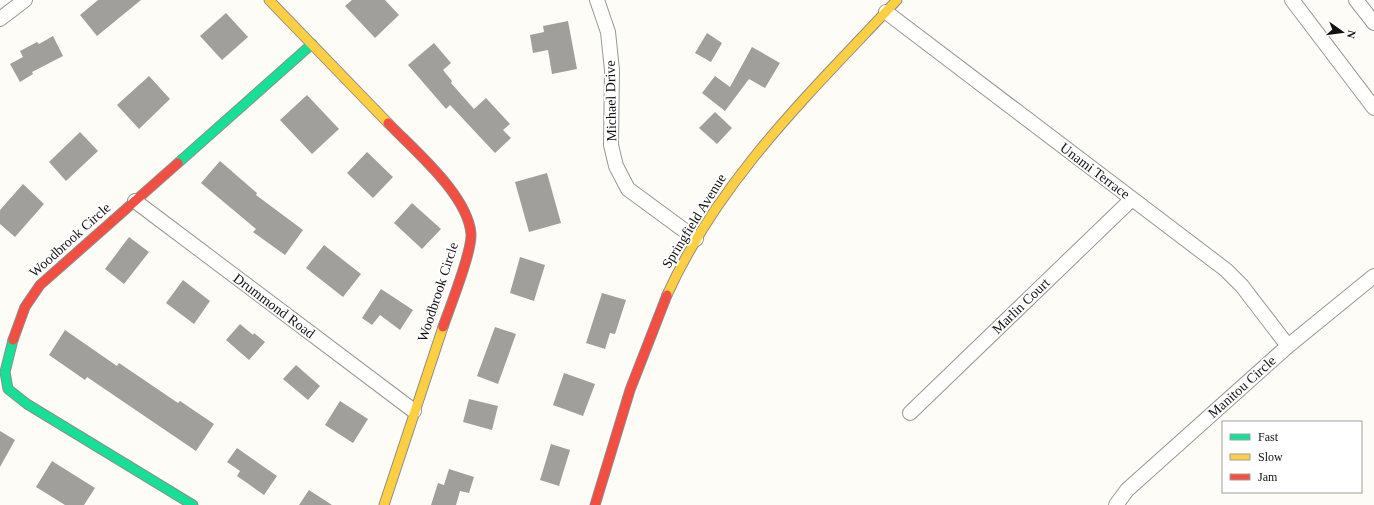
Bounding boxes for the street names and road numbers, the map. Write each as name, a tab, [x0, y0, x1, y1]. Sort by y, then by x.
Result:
street label: Michael Drive	[603, 60, 619, 142]
street label: Unami Terrace	[1057, 140, 1133, 202]
street label: Springfield Avenue	[659, 171, 729, 271]
street label: Woodbrook Circle	[27, 200, 113, 280]
street label: Woodbrook Circle	[415, 240, 461, 344]
street label: Drummond Road	[231, 271, 317, 341]
street label: Marlin Court	[989, 275, 1053, 337]
street label: Manitou Circle	[1205, 353, 1279, 421]

